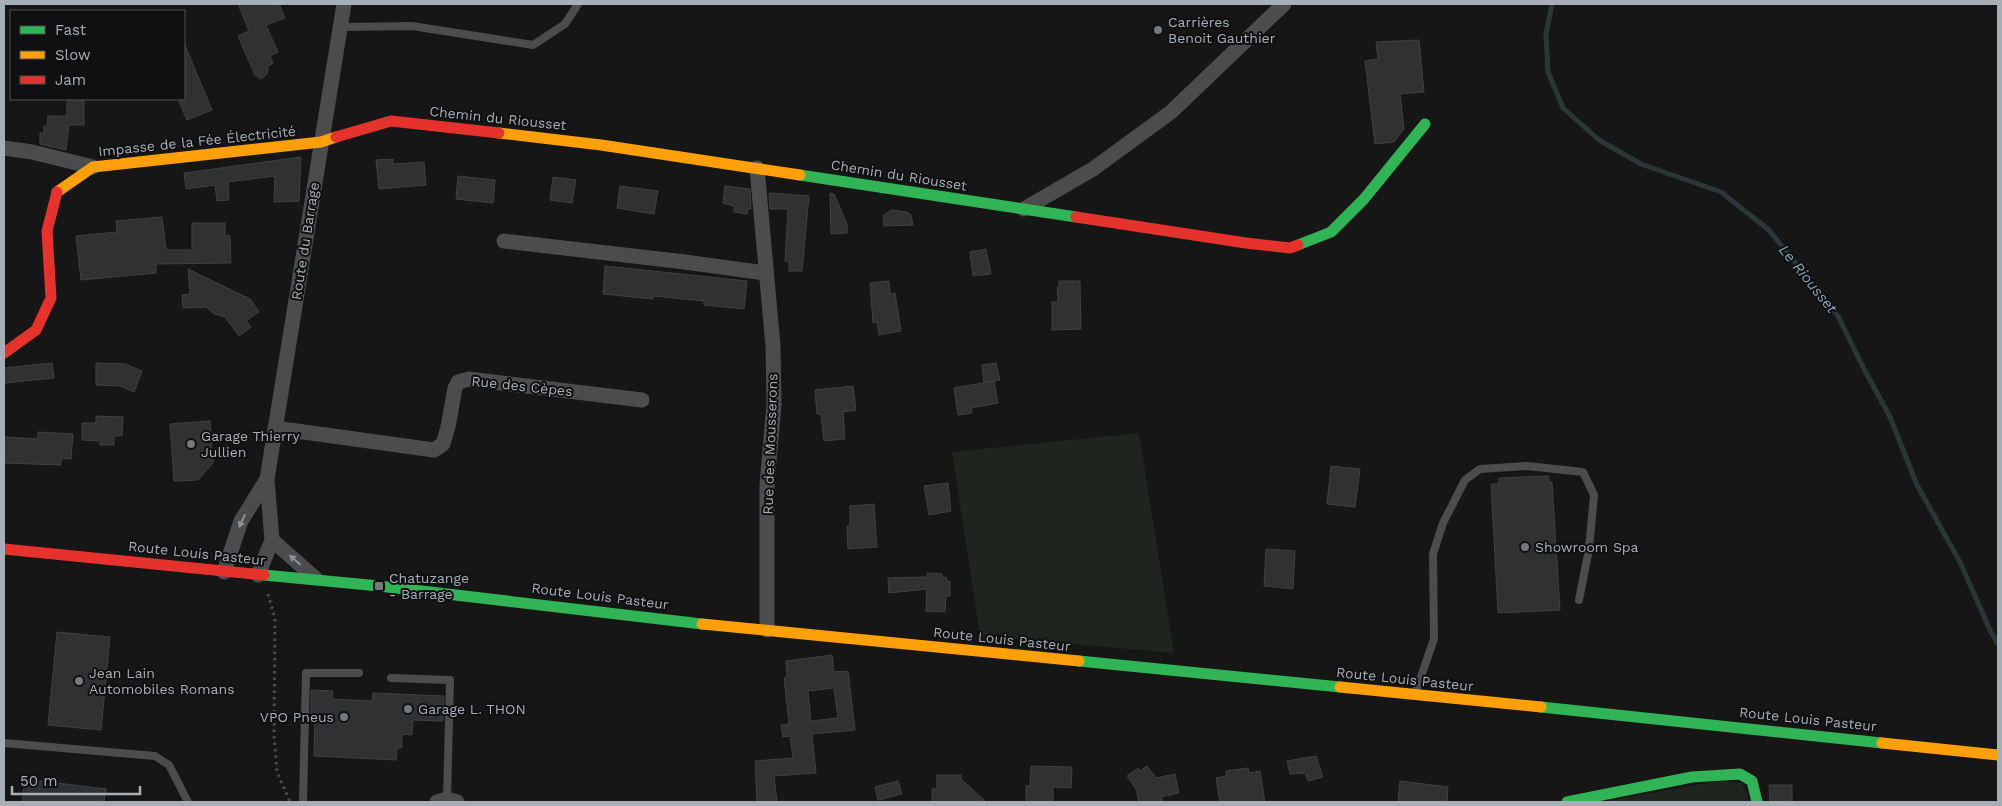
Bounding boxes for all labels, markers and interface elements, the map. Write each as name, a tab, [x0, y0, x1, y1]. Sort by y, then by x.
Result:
legend	[10, 10, 185, 100]
place label: Carrières Benoit Gauthier	[1168, 14, 1276, 46]
text: Fast	[55, 21, 87, 39]
marker: Carrières Benoit Gauthier	[1152, 24, 1164, 36]
text: Slow	[55, 46, 91, 64]
text: Jam	[55, 71, 86, 89]
street label: Chemin du Riousset	[429, 103, 567, 133]
street label: Impasse de la Fée Électricité	[97, 123, 297, 159]
street label: Chemin du Riousset	[830, 156, 968, 194]
street label: Route du Barrage	[288, 181, 322, 301]
water label: Le Riousset	[1775, 241, 1842, 318]
street label: Rue des Cèpes	[471, 373, 573, 399]
street label: Rue des Mousserons	[760, 373, 780, 515]
place label: Garage Thierry Jullien	[201, 428, 300, 460]
marker: Garage Thierry Jullien	[185, 438, 197, 450]
one-way arrow	[238, 514, 246, 528]
street label: Route Louis Pasteur	[128, 538, 267, 568]
place label: Showroom Spa	[1535, 539, 1639, 555]
marker: Showroom Spa	[1519, 541, 1531, 553]
one-way arrow	[289, 555, 302, 566]
place label: Chatuzange - Barrage	[389, 570, 469, 602]
marker: Chatuzange - Barrage	[373, 580, 385, 592]
street label: Route Louis Pasteur	[531, 580, 670, 612]
street label: Route Louis Pasteur	[933, 624, 1072, 654]
street label: Route Louis Pasteur	[1336, 664, 1475, 694]
place label: Jean Lain Automobiles Romans	[89, 665, 235, 697]
marker: Jean Lain Automobiles Romans	[73, 675, 85, 687]
place label: Garage L. THON	[418, 701, 526, 717]
marker: Garage L. THON	[402, 703, 414, 715]
street label: Route Louis Pasteur	[1739, 704, 1878, 734]
place label: VPO Pneus	[260, 709, 334, 725]
marker: VPO Pneus	[338, 711, 350, 723]
scale bar	[12, 764, 140, 796]
text: 50 m	[20, 772, 57, 790]

